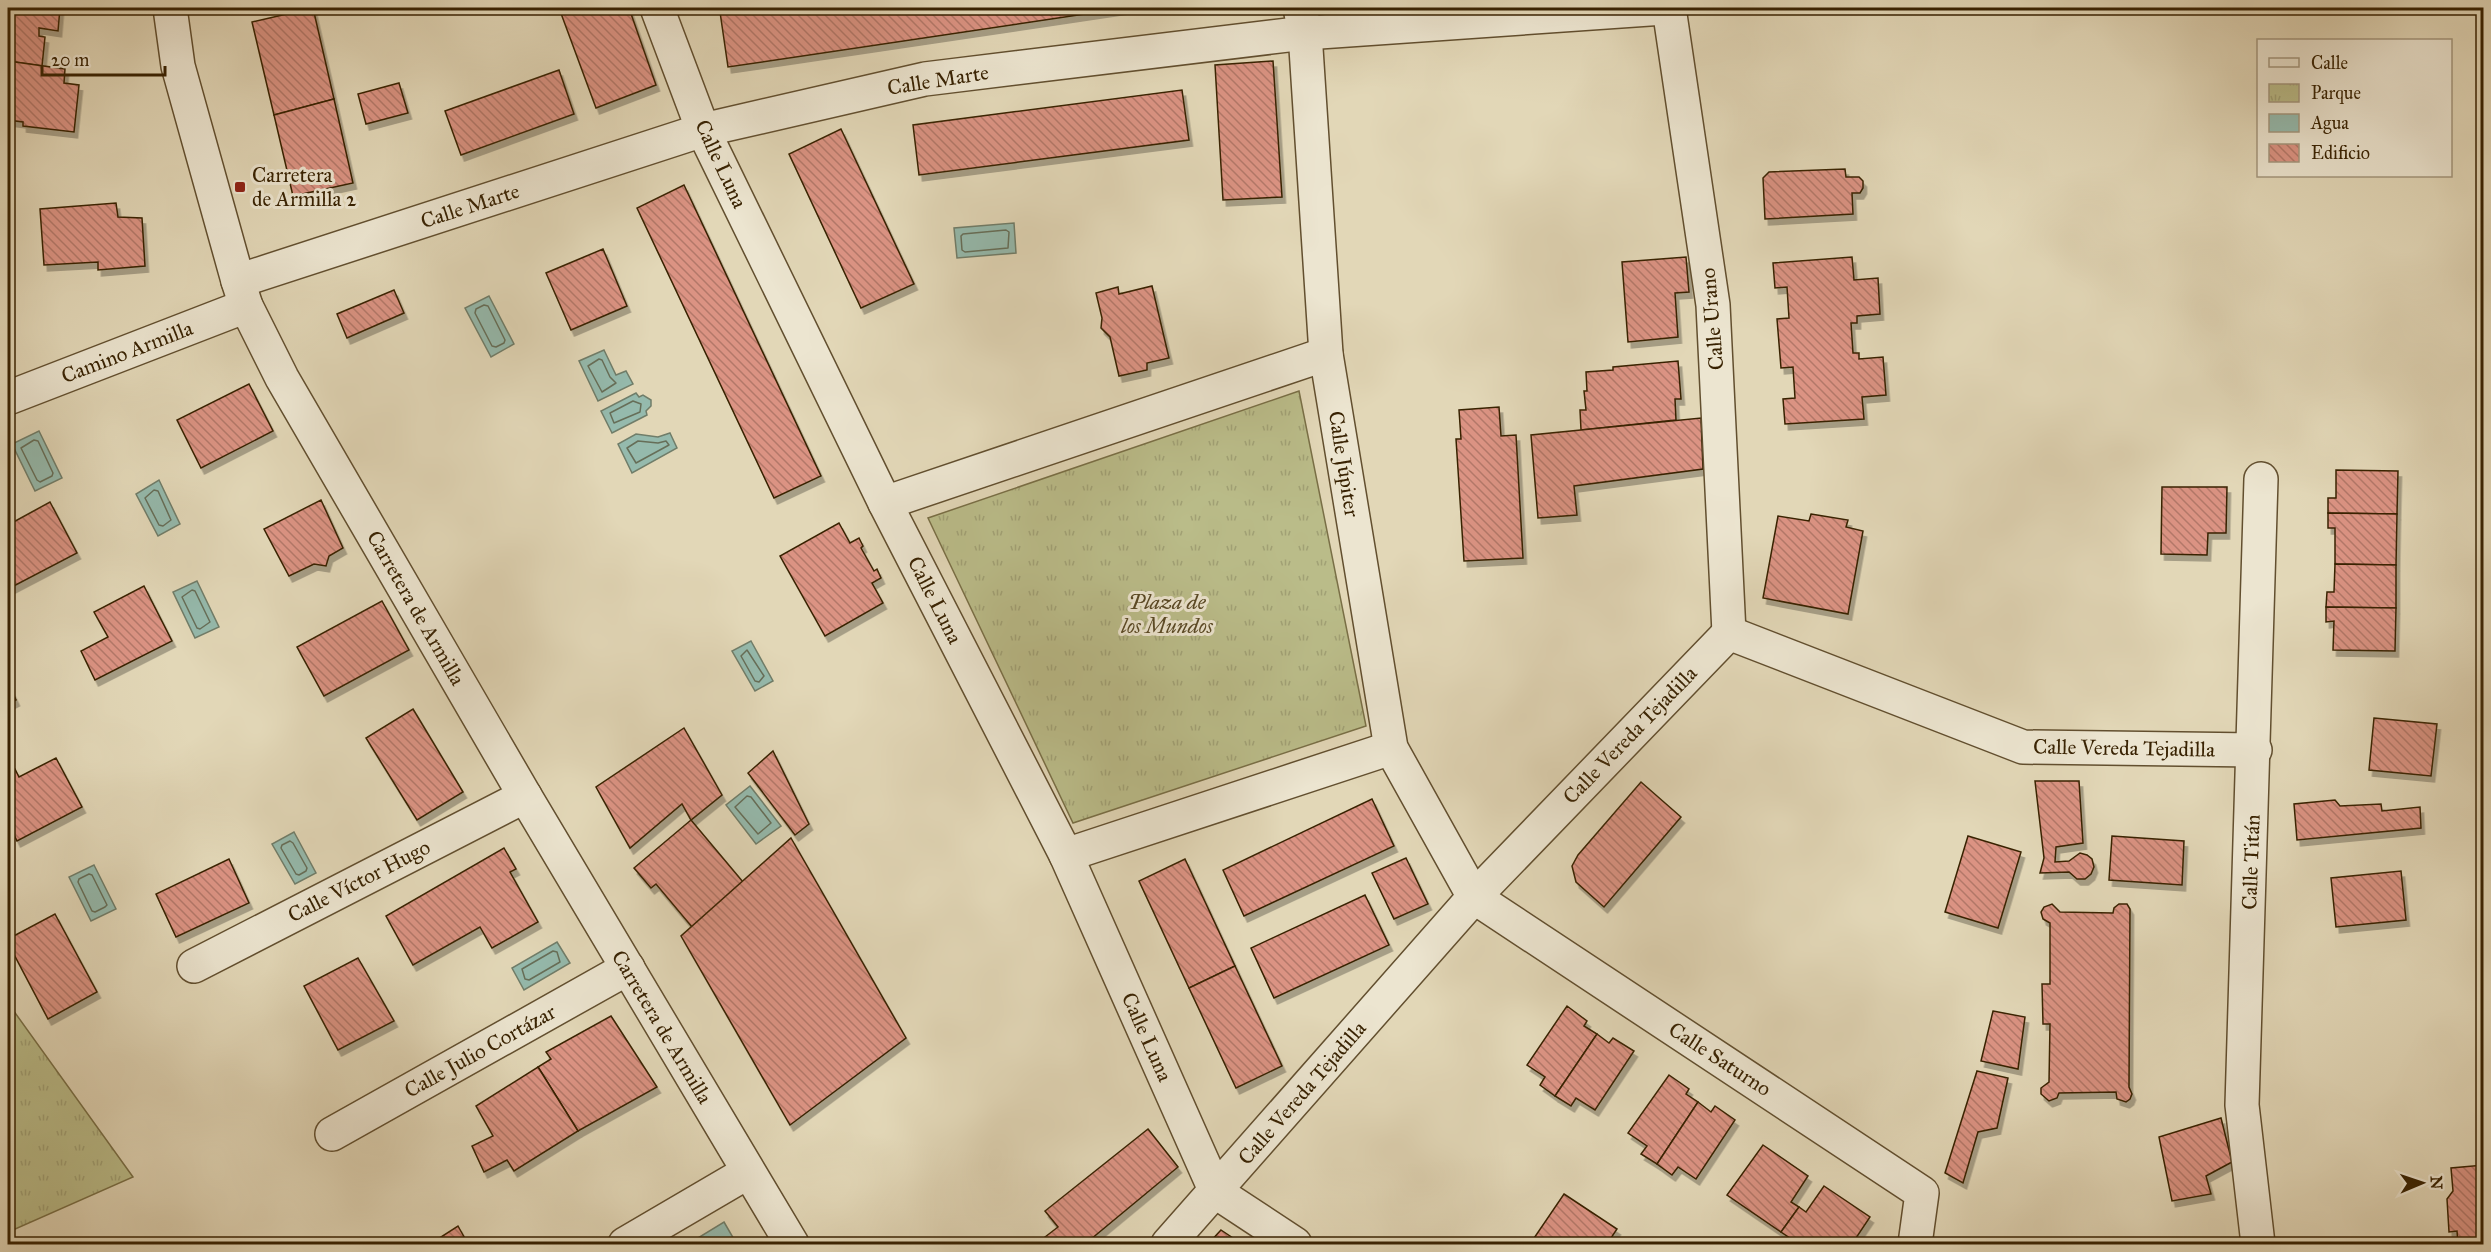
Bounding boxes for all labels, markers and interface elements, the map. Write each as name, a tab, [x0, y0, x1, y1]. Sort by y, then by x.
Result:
scale bar	[42, 39, 165, 77]
legend	[2257, 39, 2452, 177]
text: 20 m	[51, 49, 89, 71]
text: Calle	[2311, 52, 2348, 74]
street label: Calle Marte	[885, 59, 991, 101]
text: Parque	[2311, 82, 2361, 105]
text: Agua	[2310, 112, 2349, 135]
street label: Calle Luna	[689, 116, 753, 213]
text: Edificio	[2311, 142, 2370, 164]
place label: Carretera de Armilla 2	[252, 162, 357, 212]
street label: Calle Marte	[417, 178, 523, 234]
marker: Carretera de Armilla 2	[233, 180, 247, 194]
street label: Calle Urano	[1695, 266, 1729, 371]
street label: Camino Armilla	[58, 315, 197, 389]
street label: Calle Júpiter	[1323, 409, 1365, 519]
street label: Carretera de Armilla	[361, 526, 471, 690]
street label: Calle Luna	[902, 552, 968, 648]
park label: Plaza de los Mundos	[1120, 589, 1214, 639]
street label: Calle Vereda Tejadilla	[1557, 660, 1703, 809]
street label: Calle Vereda Tejadilla	[2033, 733, 2215, 763]
street label: Calle Titán	[2236, 814, 2266, 910]
street label: Calle Víctor Hugo	[283, 834, 435, 928]
street label: Carretera de Armilla	[606, 946, 718, 1109]
street label: Calle Luna	[1116, 988, 1178, 1086]
street label: Calle Julio Cortázar	[400, 999, 560, 1103]
street label: Calle Vereda Tejadilla	[1232, 1016, 1372, 1170]
street label: Calle Saturno	[1664, 1016, 1776, 1102]
north arrow	[2392, 1153, 2452, 1213]
text: N	[2427, 1175, 2446, 1190]

